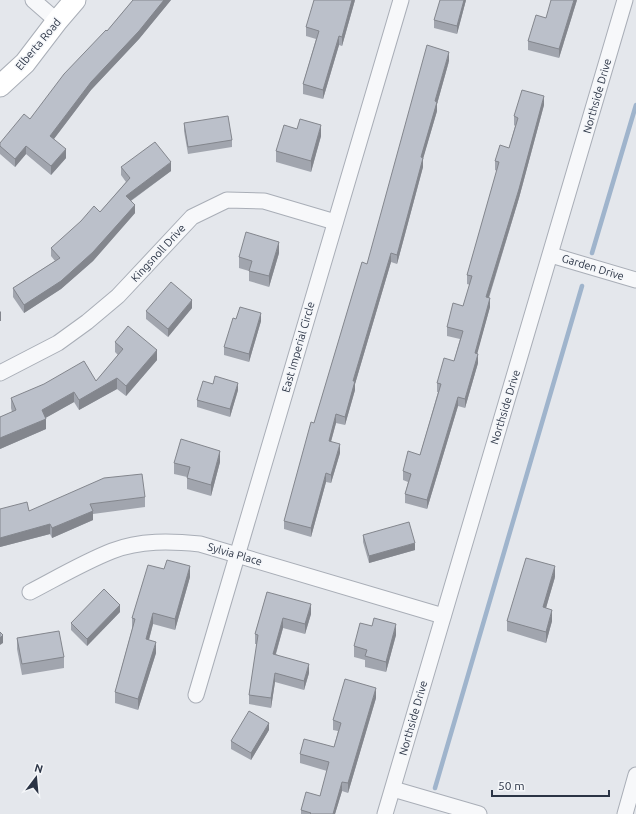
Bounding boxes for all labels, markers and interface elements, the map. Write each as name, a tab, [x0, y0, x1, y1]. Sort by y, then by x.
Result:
street label: Elberta Road	[13, 16, 63, 72]
street label: Northside Drive	[581, 57, 613, 135]
street label: Kingsnoll Drive	[128, 222, 188, 284]
street label: Garden Drive	[560, 252, 626, 282]
street label: East Imperial Circle	[279, 300, 317, 394]
street label: Northside Drive	[488, 368, 522, 446]
street label: Sylvia Place	[206, 540, 264, 568]
street label: Northside Drive	[397, 679, 429, 757]
north arrow	[16, 758, 56, 798]
text: N	[33, 761, 44, 775]
scale bar	[492, 772, 609, 798]
text: 50 m	[498, 779, 525, 792]

